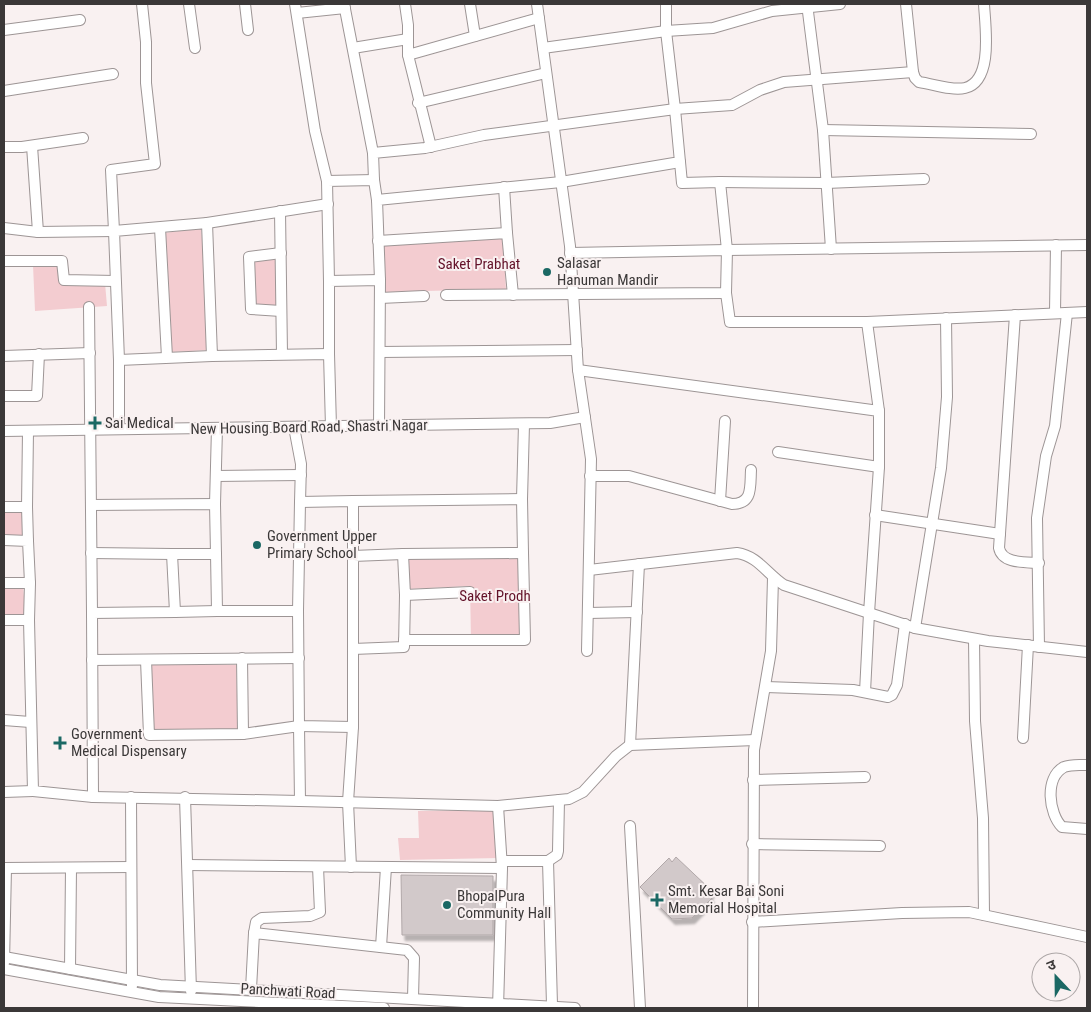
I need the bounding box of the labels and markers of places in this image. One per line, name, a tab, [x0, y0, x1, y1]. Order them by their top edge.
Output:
place label: Salasar Hanuman Mandir	[557, 254, 659, 289]
marker: Salasar Hanuman Mandir	[541, 266, 553, 278]
place label: Sai Medical	[105, 414, 174, 432]
marker: Sai Medical	[89, 417, 101, 429]
place label: Government Upper Primary School	[267, 527, 377, 562]
marker: Government Upper Primary School	[251, 539, 263, 551]
place label: Government Medical Dispensary	[71, 725, 187, 760]
marker: Government Medical Dispensary	[53, 736, 67, 750]
place label: Smt. Kesar Bai Soni Memorial Hospital	[668, 882, 784, 917]
place label: BhopalPura Community Hall	[457, 887, 551, 922]
marker: Smt. Kesar Bai Soni Memorial Hospital	[650, 893, 664, 907]
marker: BhopalPura Community Hall	[441, 899, 453, 911]

